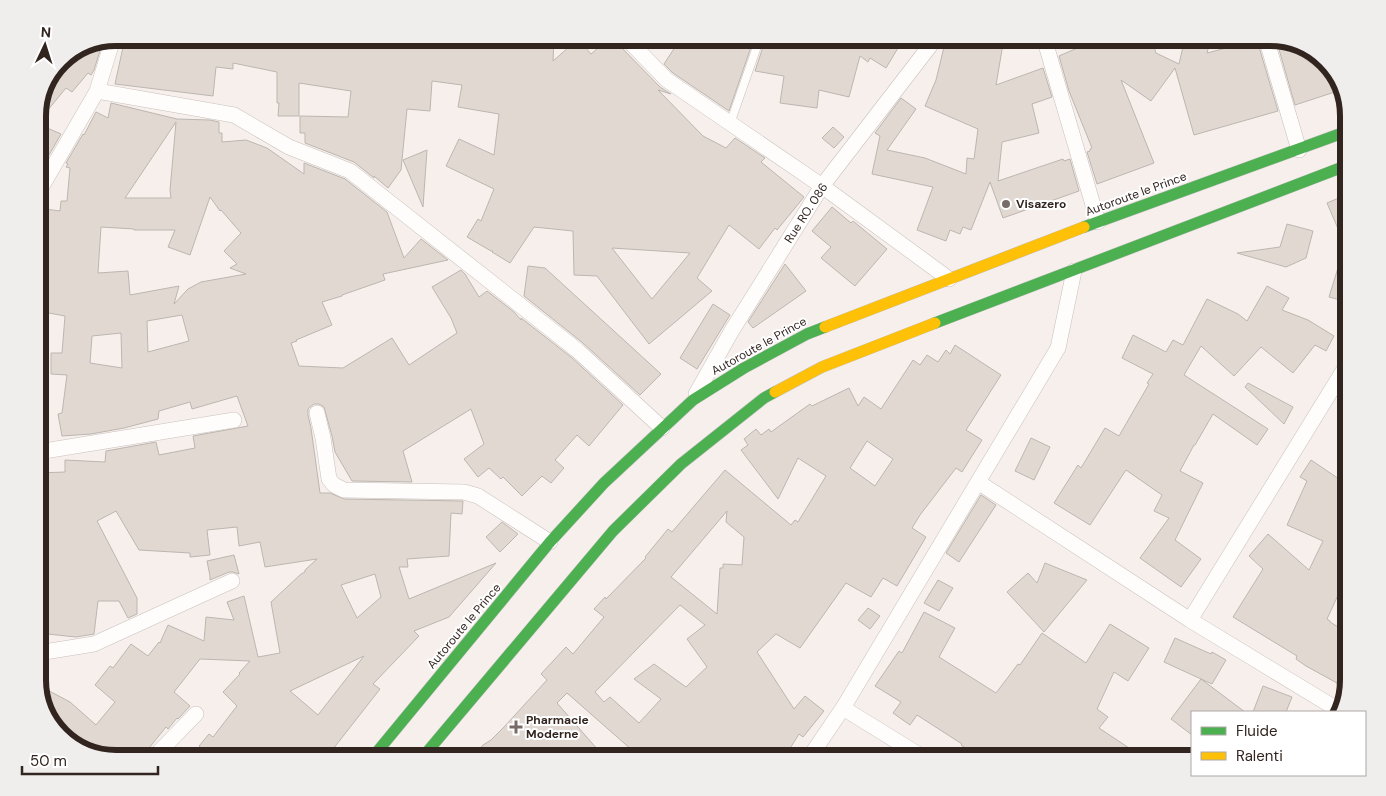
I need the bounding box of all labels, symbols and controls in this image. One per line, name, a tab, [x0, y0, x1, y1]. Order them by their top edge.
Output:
north arrow	[20, 20, 70, 70]
text: N	[40, 23, 52, 41]
street label: Autoroute le Prince	[1083, 168, 1189, 220]
street label: Rue RO. 086	[781, 180, 831, 246]
place label: Visazero	[1016, 196, 1066, 212]
marker: Visazero	[1000, 198, 1012, 210]
street label: Autoroute le Prince	[708, 313, 810, 379]
street label: Autoroute le Prince	[424, 580, 505, 672]
legend	[1191, 711, 1366, 776]
place label: Pharmacie Moderne	[526, 712, 589, 742]
marker: Pharmacie Moderne	[510, 721, 522, 733]
text: Fluide	[1236, 721, 1278, 741]
scale bar	[22, 744, 159, 776]
text: Ralenti	[1236, 746, 1283, 766]
text: 50 m	[30, 751, 67, 771]

